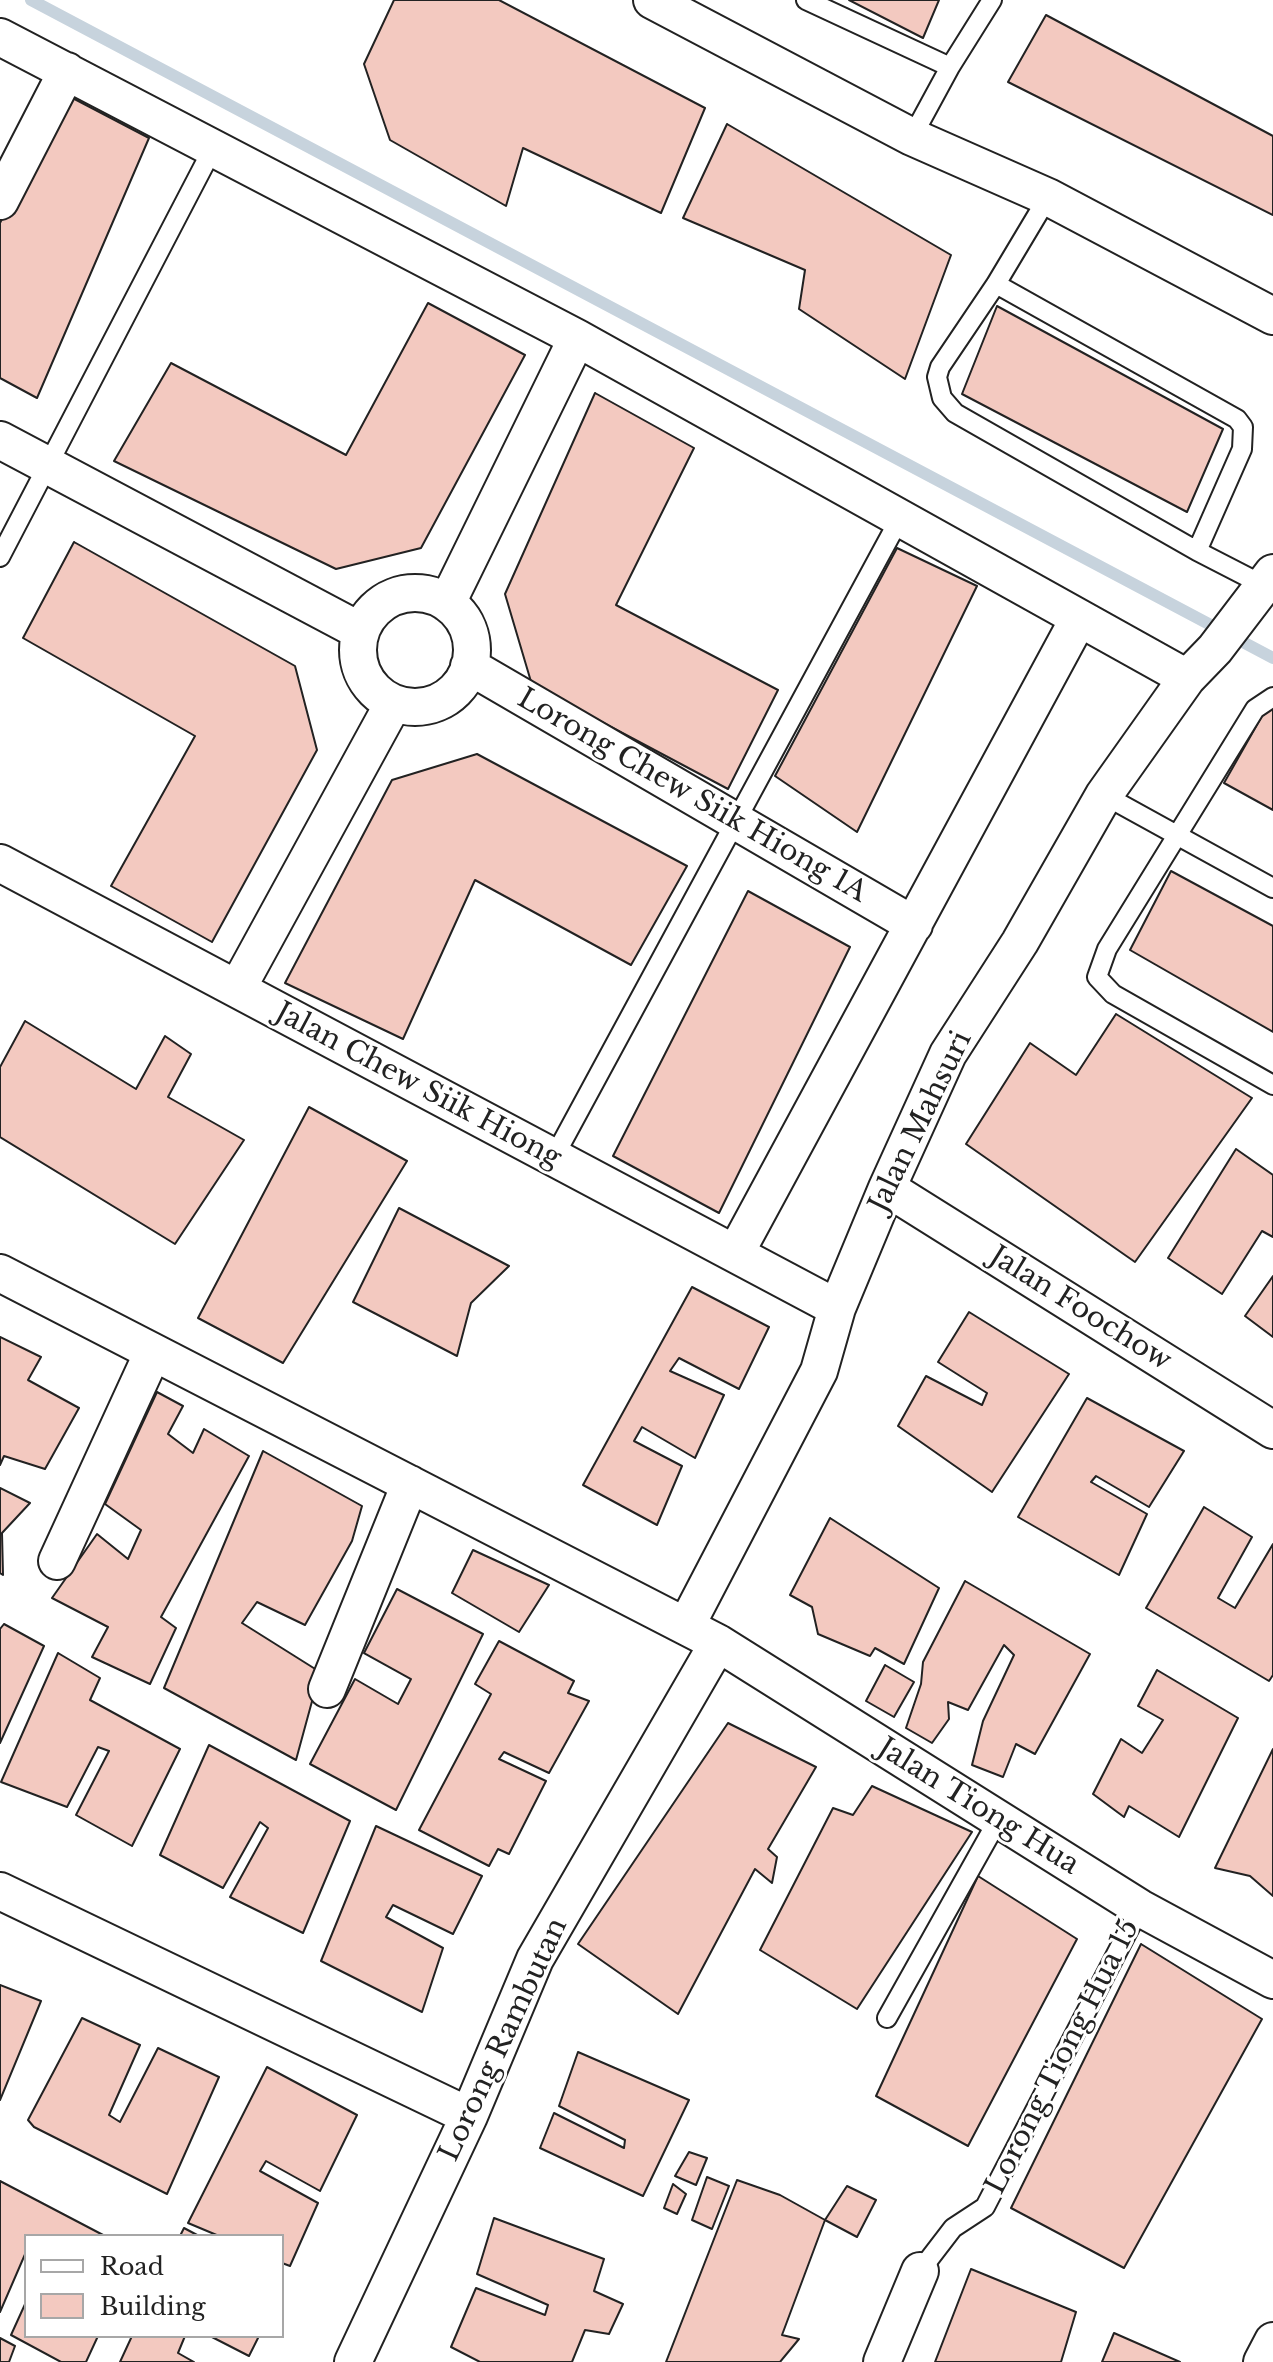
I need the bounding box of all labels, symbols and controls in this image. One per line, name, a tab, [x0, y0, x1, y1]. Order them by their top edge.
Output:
street label: Lorong Chew Siik Hiong 1A	[511, 682, 873, 910]
street label: Jalan Chew Siik Hiong	[269, 996, 567, 1176]
street label: Jalan Mahsuri	[863, 1026, 979, 1218]
street label: Jalan Foochow	[983, 1240, 1177, 1378]
street label: Jalan Tiong Hua	[871, 1732, 1085, 1882]
street label: Lorong Rambutan	[433, 1913, 575, 2167]
street label: Lorong Tiong Hua 15	[979, 1914, 1147, 2200]
legend	[24, 2234, 284, 2338]
text: Road	[100, 2252, 164, 2281]
text: Building	[100, 2292, 206, 2321]

